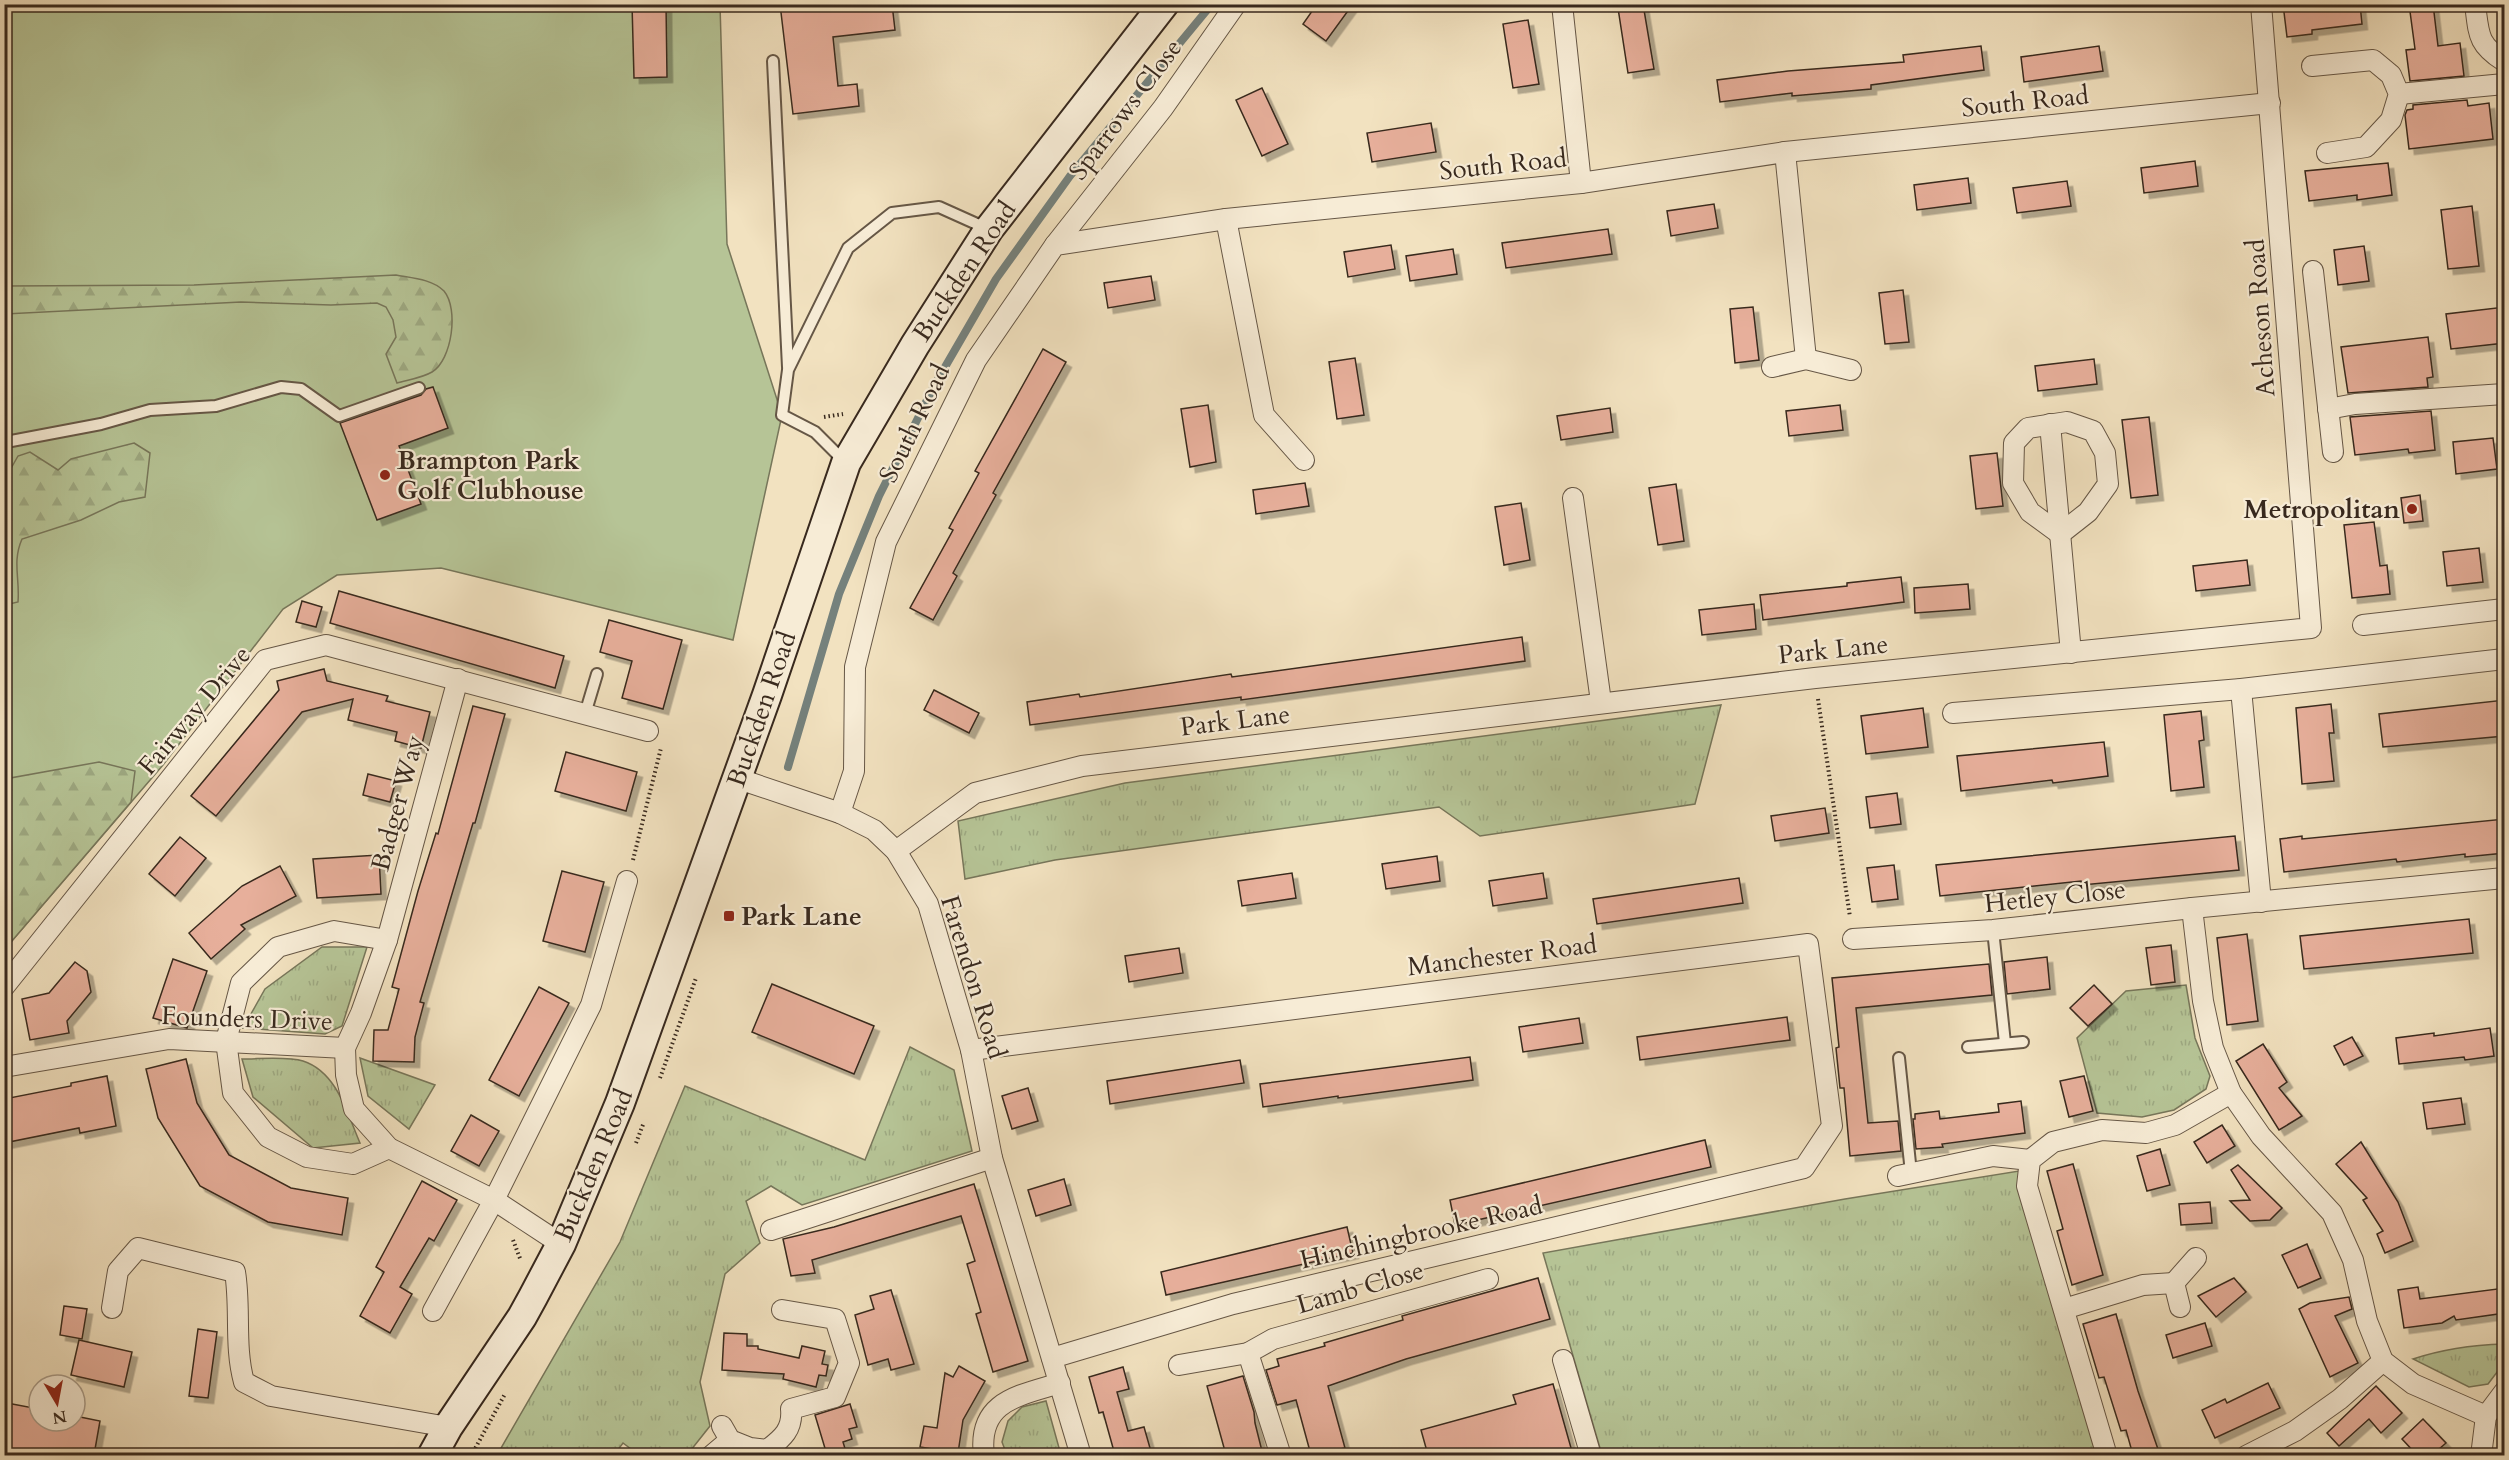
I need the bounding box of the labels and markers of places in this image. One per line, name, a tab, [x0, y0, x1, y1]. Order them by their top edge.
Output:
place label: Brampton Park Golf Clubhouse	[397, 443, 584, 508]
marker: Brampton Park Golf Clubhouse	[378, 468, 392, 482]
place label: Metropolitan	[2243, 492, 2400, 527]
marker: Metropolitan	[2405, 502, 2419, 516]
place label: Park Lane	[741, 899, 862, 934]
marker: Park Lane	[722, 909, 736, 923]

